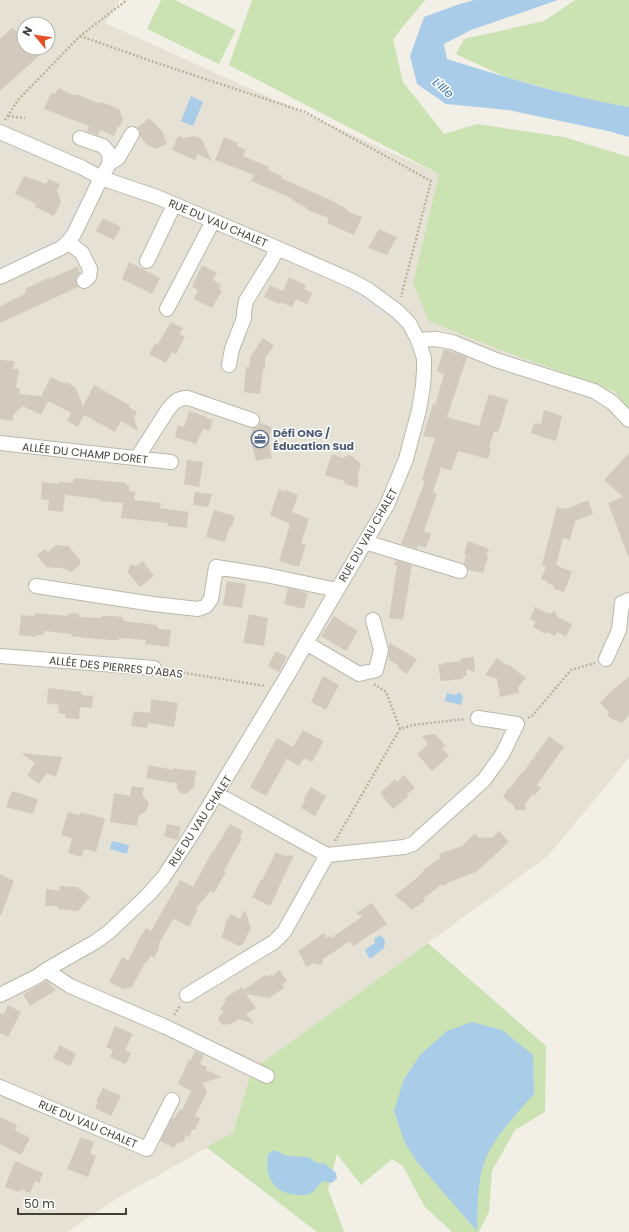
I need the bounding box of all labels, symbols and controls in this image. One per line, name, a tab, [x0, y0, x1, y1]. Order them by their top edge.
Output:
north arrow	[16, 16, 56, 56]
text: N	[18, 24, 36, 39]
water label: L'Ille	[429, 73, 458, 102]
street label: RUE DU VAU CHALET	[166, 195, 270, 251]
place label: Défi ONG / Éducation Sud	[273, 425, 354, 454]
office icon: Défi ONG / Éducation Sud	[250, 429, 270, 449]
street label: ALLÉE DU CHAMP DORET	[21, 438, 149, 468]
street label: RUE DU VAU CHALET	[335, 485, 401, 585]
street label: ALLÉE DES PIERRES D'ABAS	[48, 652, 184, 682]
street label: RUE DU VAU CHALET	[164, 772, 236, 870]
street label: RUE DU VAU CHALET	[36, 1096, 140, 1152]
scale bar	[18, 1190, 126, 1216]
text: 50 m	[24, 1195, 55, 1212]

